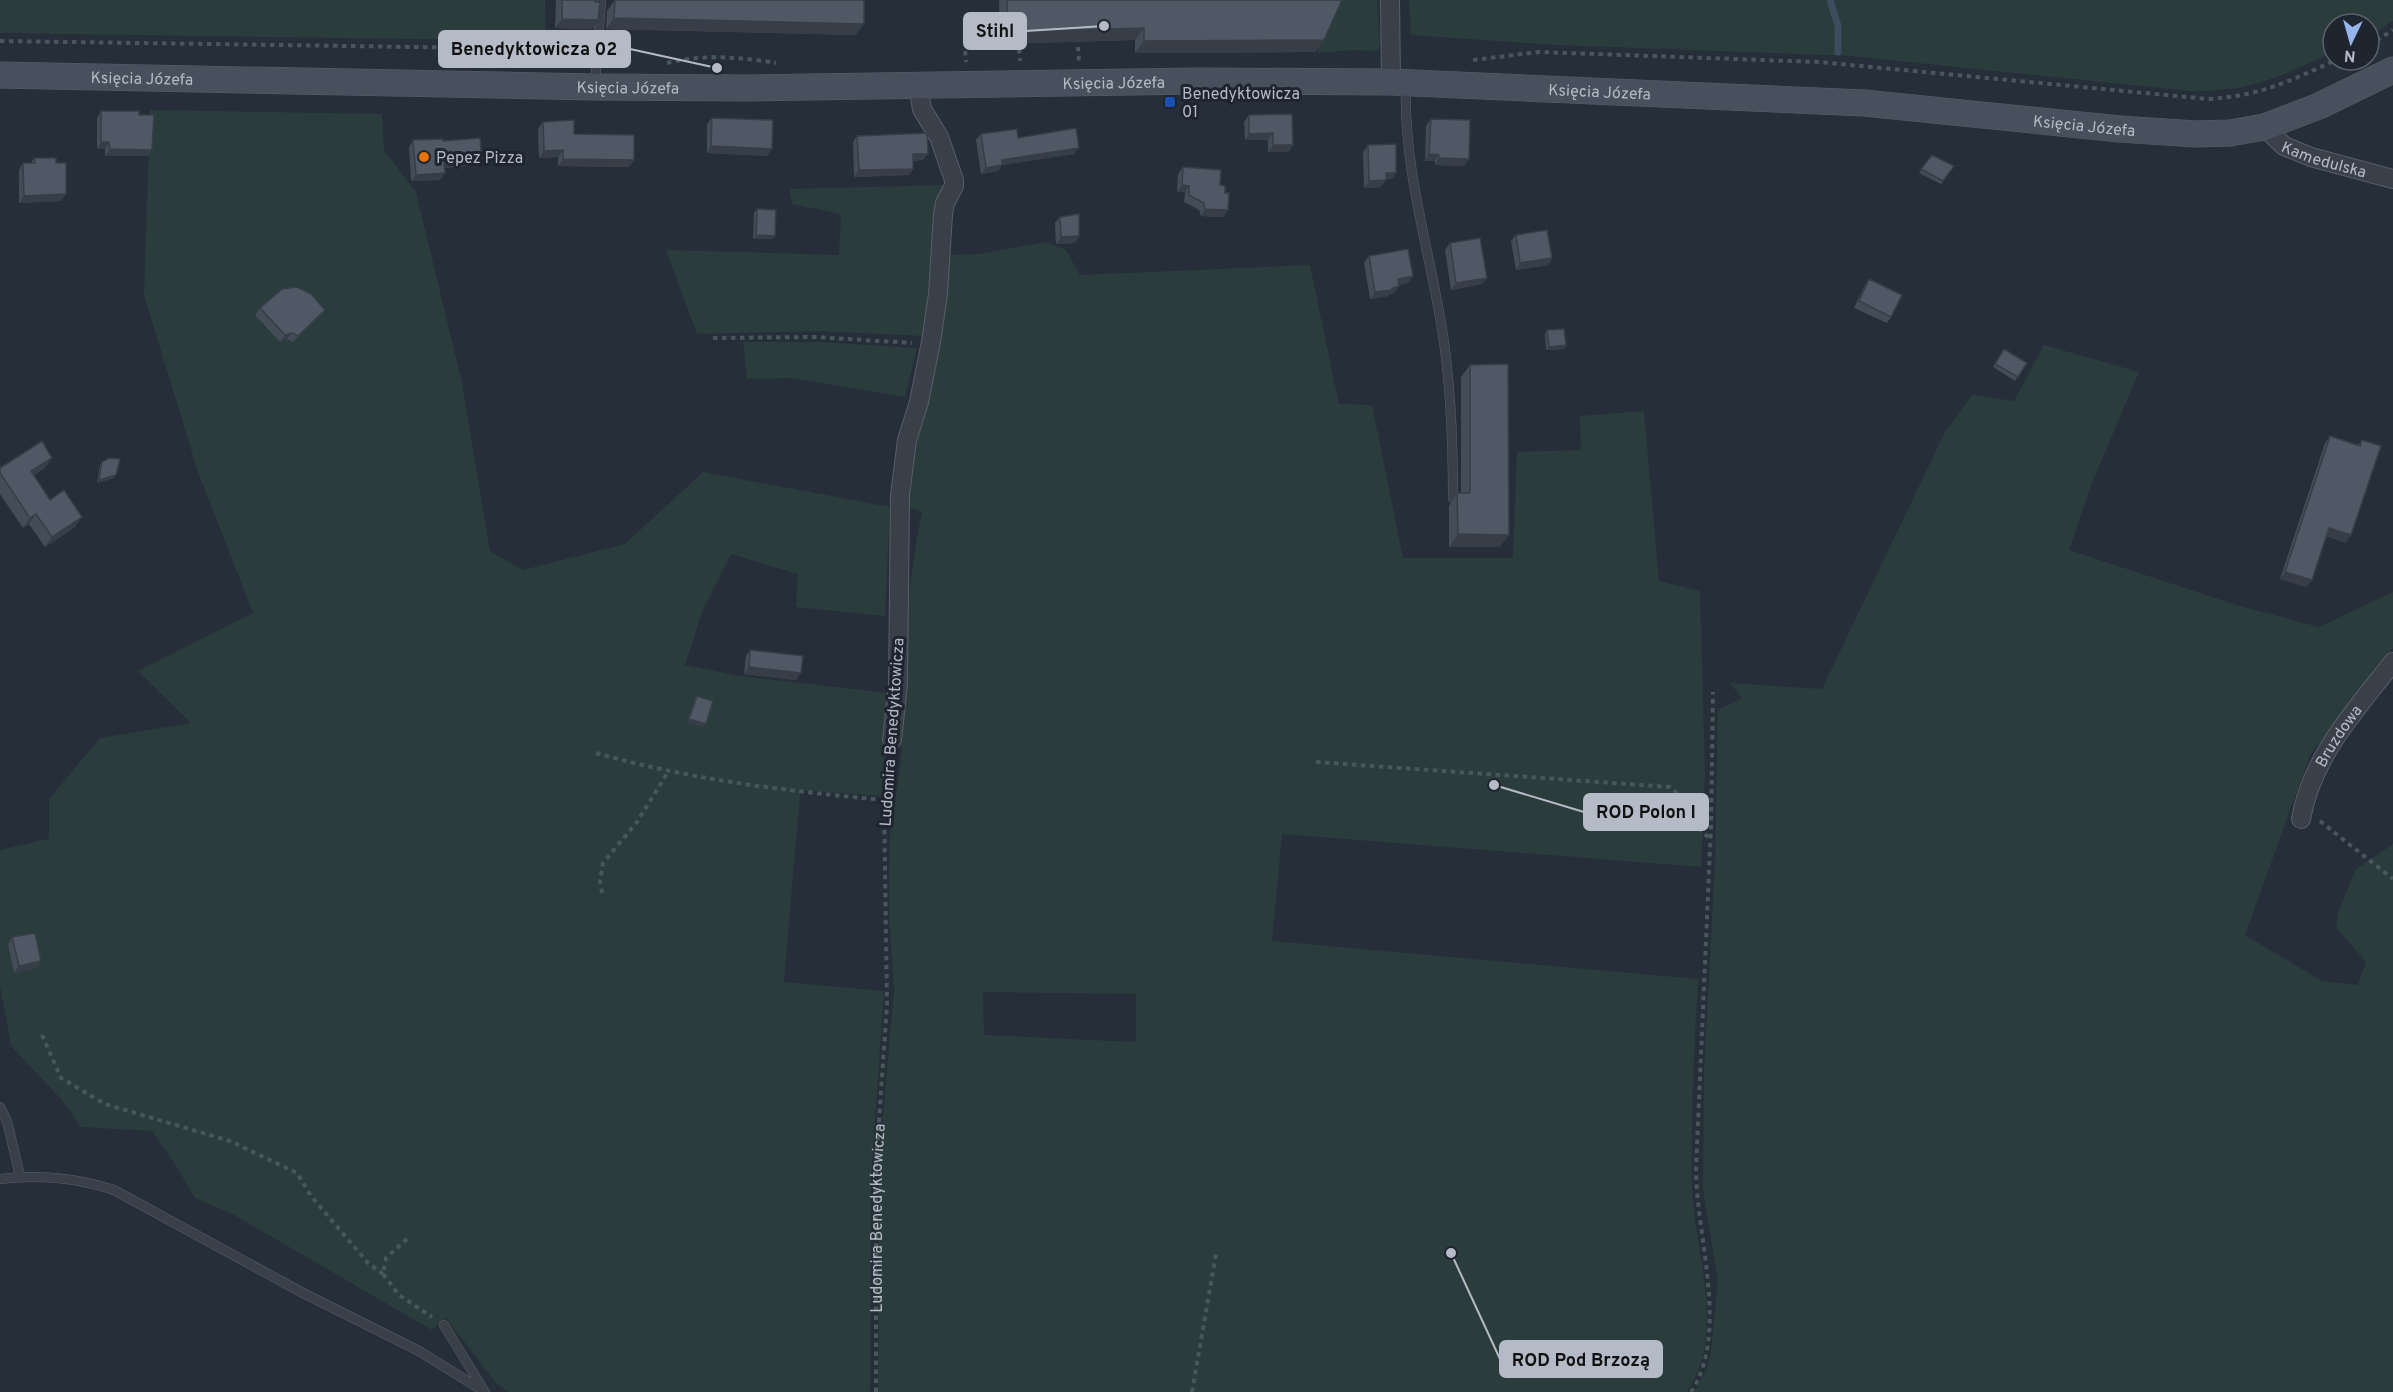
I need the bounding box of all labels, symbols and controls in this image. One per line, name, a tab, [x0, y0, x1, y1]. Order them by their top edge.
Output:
north arrow	[2321, 12, 2381, 72]
callout: Stihl	[964, 13, 1026, 49]
text: Stihl	[976, 21, 1014, 44]
callout: Benedyktowicza 02	[439, 31, 630, 67]
text: Benedyktowicza 02	[451, 39, 617, 62]
text: N	[2343, 44, 2356, 65]
street label: Księcia Józefa	[90, 69, 193, 91]
street label: Księcia Józefa	[1062, 74, 1165, 95]
street label: Księcia Józefa	[576, 79, 679, 100]
street label: Księcia Józefa	[1548, 81, 1651, 106]
place label: Benedyktowicza 01	[1182, 85, 1300, 123]
marker: Benedyktowicza 01	[1163, 95, 1177, 109]
street label: Księcia Józefa	[2032, 112, 2136, 142]
street label: Kamedulska	[2278, 138, 2368, 183]
place label: Pepez Pizza	[436, 149, 523, 169]
marker: Pepez Pizza	[417, 150, 431, 164]
street label: Ludomira Benedyktowicza	[876, 637, 910, 827]
street label: Bruzdowa	[2312, 701, 2367, 771]
callout: ROD Polon I	[1584, 794, 1708, 830]
text: ROD Polon I	[1596, 802, 1696, 825]
street label: Ludomira Benedyktowicza	[868, 1123, 891, 1313]
callout: ROD Pod Brzozą	[1500, 1341, 1662, 1377]
text: ROD Pod Brzozą	[1512, 1350, 1650, 1373]

